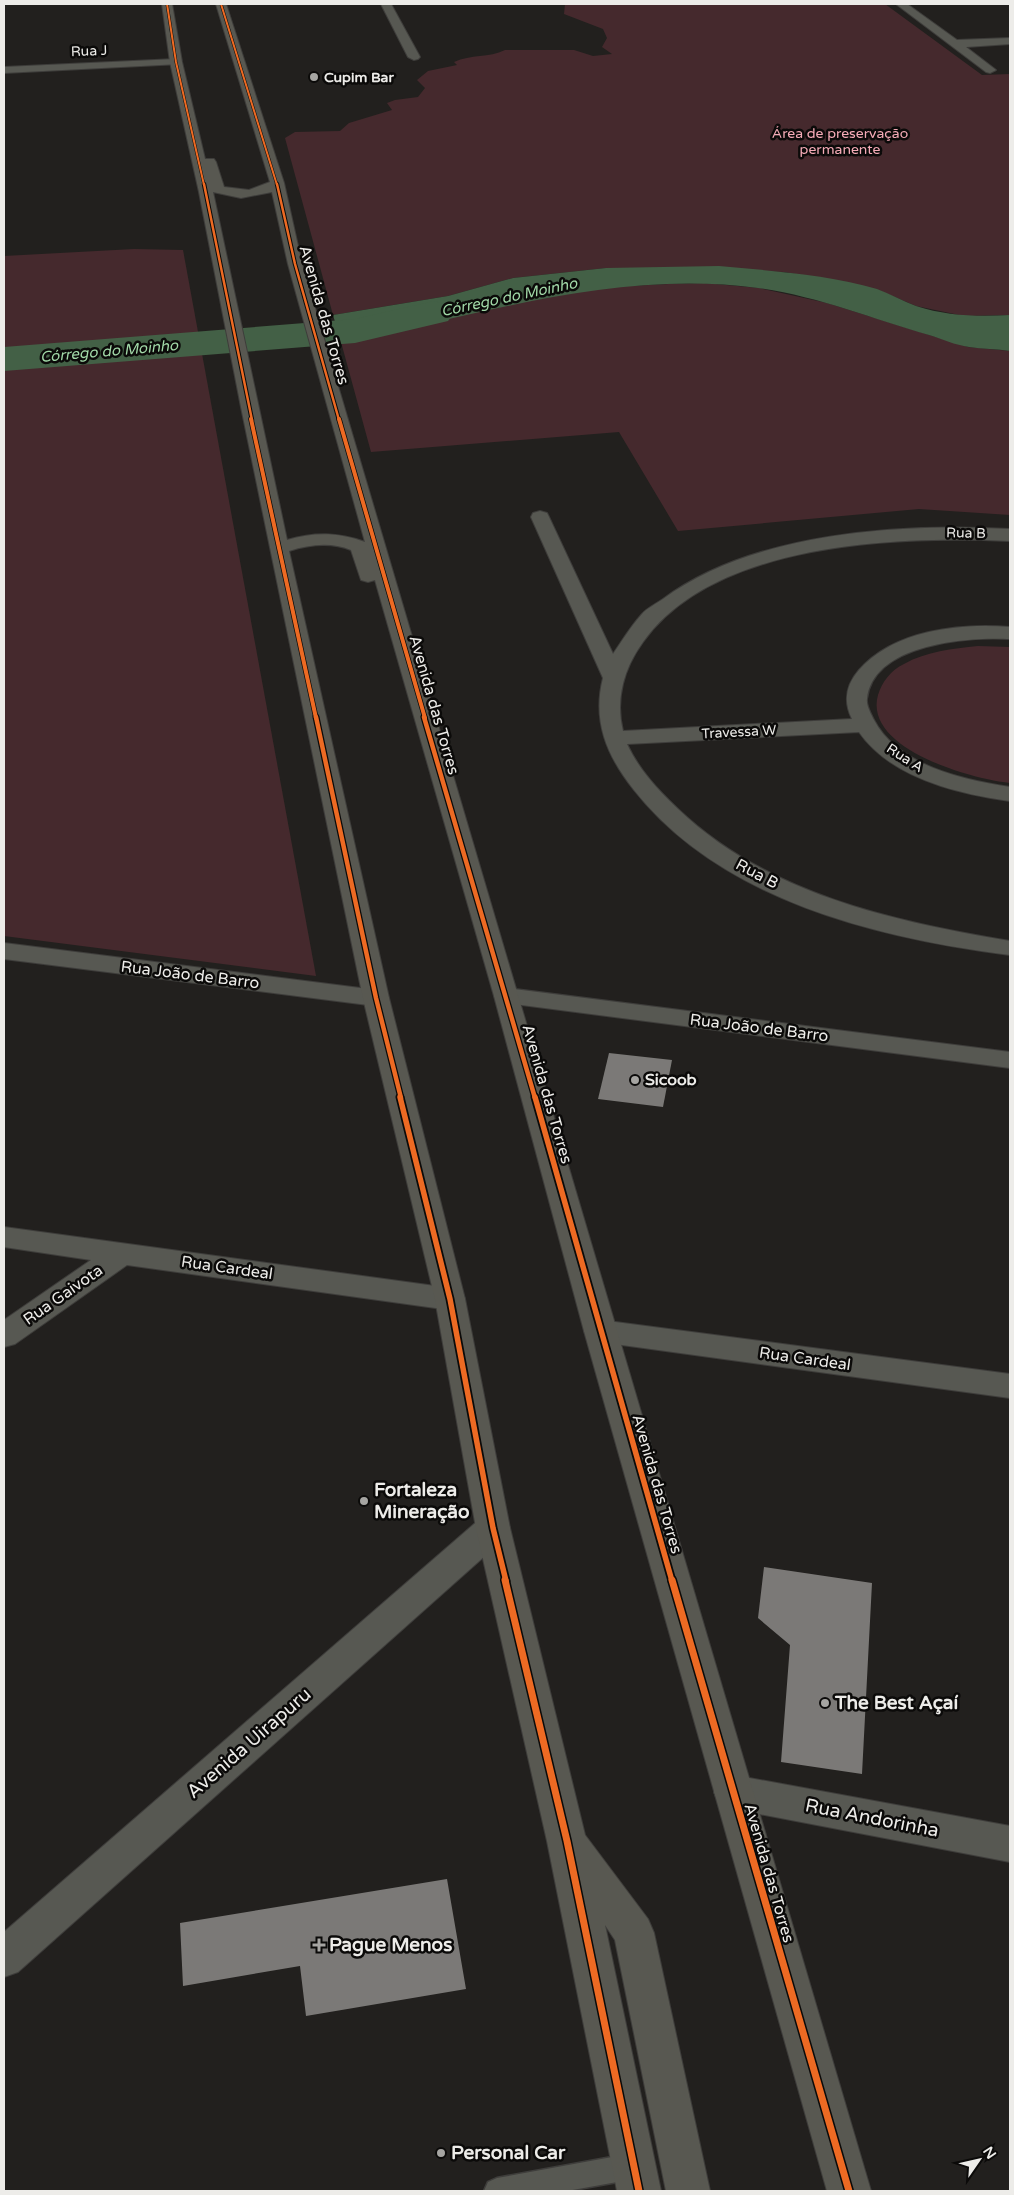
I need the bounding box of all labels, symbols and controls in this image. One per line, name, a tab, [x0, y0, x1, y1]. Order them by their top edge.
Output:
street label: Rua J	[70, 42, 108, 60]
place label: Cupim Bar	[324, 69, 394, 86]
marker: Cupim Bar	[308, 71, 320, 83]
park label: Área de preservação permanente	[772, 125, 908, 158]
street label: Avenida das Torres	[295, 243, 353, 387]
water label: Córrego do Moinho	[439, 274, 579, 320]
water label: Córrego do Moinho	[39, 336, 180, 366]
street label: Rua B	[946, 524, 986, 542]
street label: Avenida das Torres	[405, 633, 463, 777]
street label: Travessa W	[701, 722, 777, 742]
street label: Rua A	[883, 740, 927, 776]
street label: Rua B	[732, 855, 782, 893]
street label: Rua João de Barro	[120, 957, 260, 993]
street label: Rua João de Barro	[689, 1010, 829, 1046]
street label: Avenida das Torres	[518, 1022, 576, 1166]
place label: Sicoob	[645, 1070, 697, 1090]
marker: Sicoob	[629, 1074, 641, 1086]
street label: Rua Cardeal	[180, 1252, 274, 1284]
street label: Rua Gaivota	[19, 1260, 107, 1330]
street label: Rua Cardeal	[758, 1343, 852, 1375]
street label: Avenida das Torres	[628, 1412, 686, 1556]
place label: Fortaleza Mineração	[374, 1479, 470, 1524]
marker: Fortaleza Mineração	[358, 1495, 370, 1507]
street label: Avenida Uirapuru	[182, 1683, 316, 1803]
place label: The Best Açaí	[834, 1692, 959, 1715]
marker: The Best Açaí	[819, 1697, 831, 1709]
street label: Rua Andorinha	[803, 1794, 941, 1842]
street label: Avenida das Torres	[740, 1801, 798, 1945]
place label: Pague Menos	[329, 1934, 452, 1957]
marker: Pague Menos	[313, 1939, 325, 1951]
north arrow	[954, 2135, 1004, 2185]
place label: Personal Car	[451, 2142, 566, 2164]
text: N	[979, 2144, 1000, 2162]
marker: Personal Car	[435, 2147, 447, 2159]

